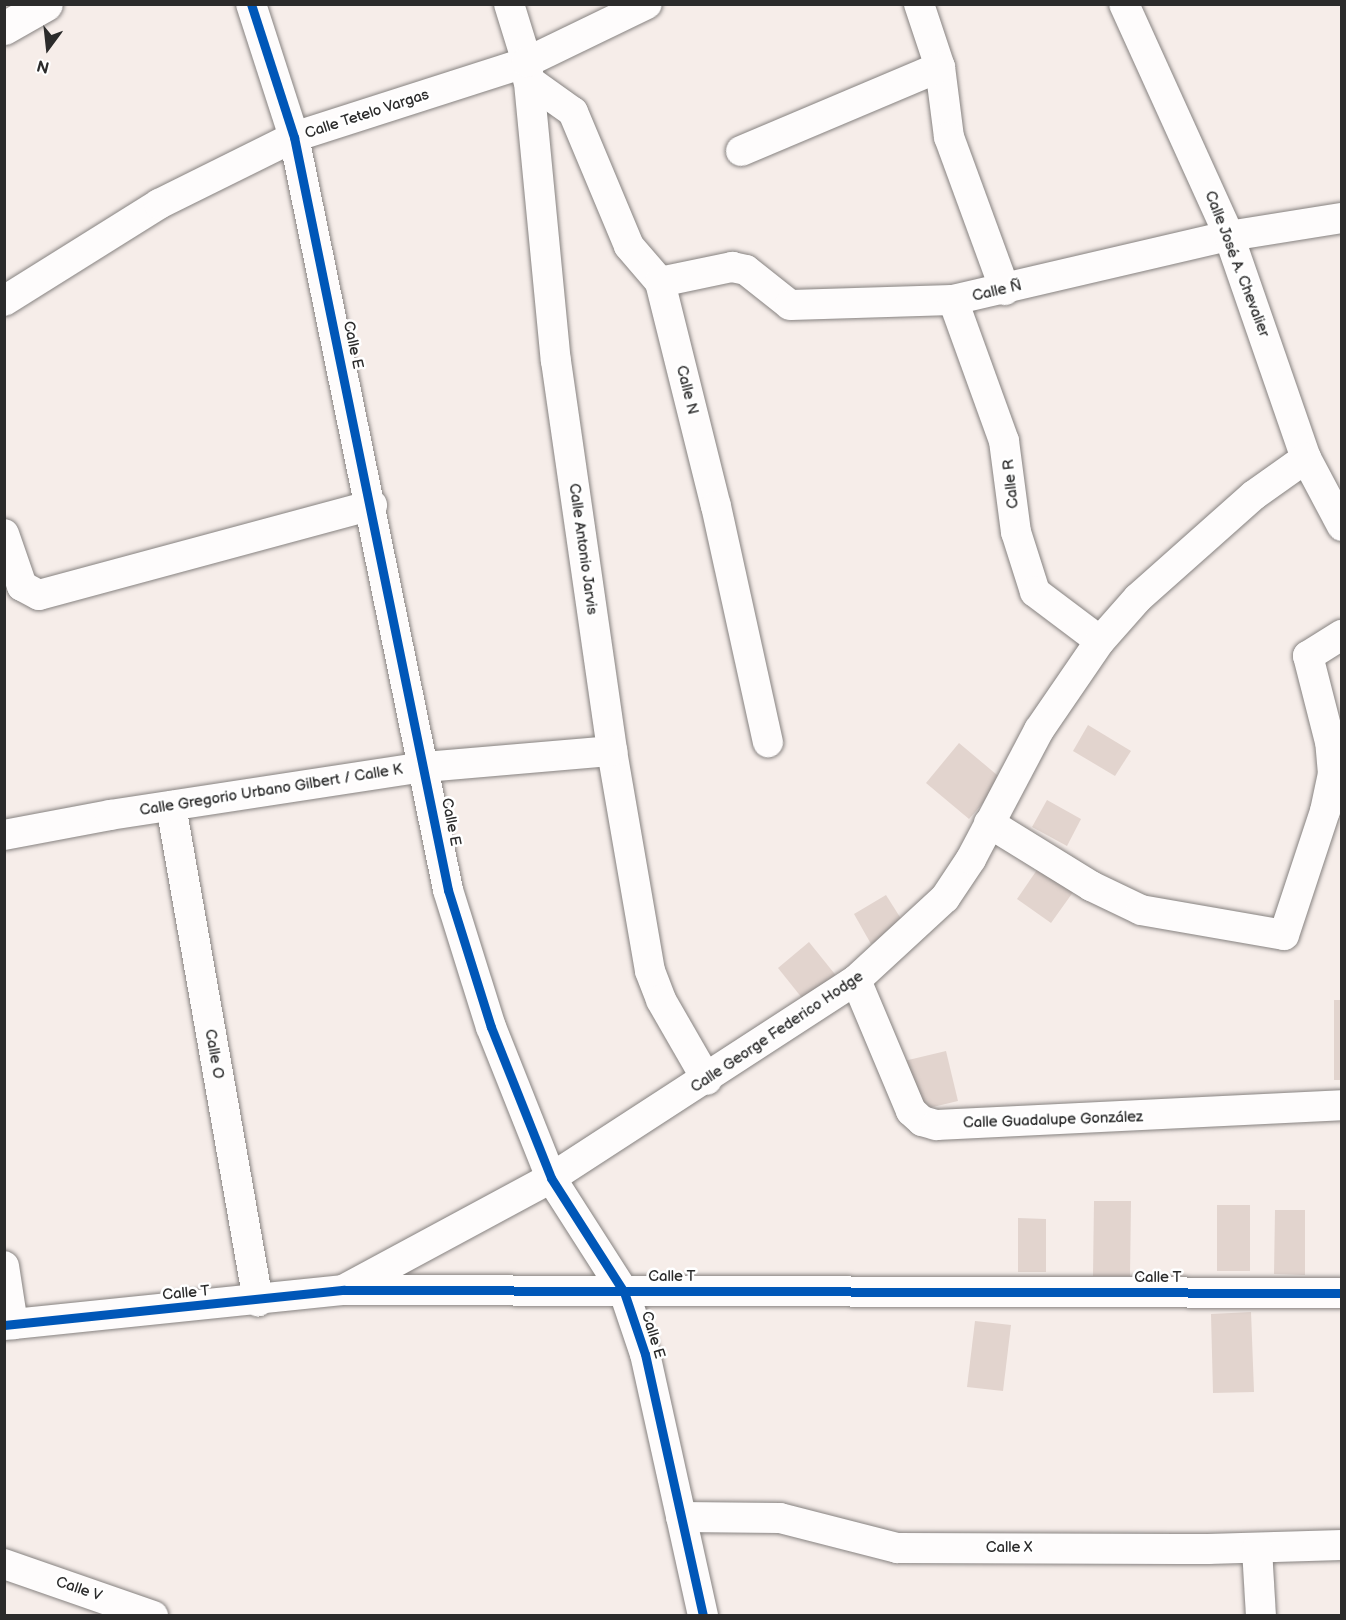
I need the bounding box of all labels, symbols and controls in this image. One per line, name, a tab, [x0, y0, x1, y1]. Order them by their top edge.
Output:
north arrow	[18, 18, 78, 78]
text: N	[35, 55, 51, 77]
street label: Calle Tetelo Vargas	[302, 85, 432, 143]
street label: Calle José A. Chevalier	[1201, 188, 1273, 340]
street label: Calle Ñ	[971, 277, 1023, 305]
street label: Calle E	[339, 319, 367, 371]
street label: Calle N	[672, 364, 702, 416]
street label: Calle R	[999, 459, 1023, 509]
street label: Calle Antonio Jarvis	[565, 482, 601, 616]
street label: Calle Gregorio Urbano Gilbert / Calle K	[138, 760, 404, 820]
street label: Calle E	[438, 796, 464, 848]
street label: Calle George Federico Hodge	[687, 967, 867, 1097]
street label: Calle O	[201, 1028, 227, 1080]
street label: Calle Guadalupe González	[963, 1108, 1143, 1132]
street label: Calle T	[648, 1268, 696, 1286]
street label: Calle T	[1134, 1269, 1182, 1287]
street label: Calle T	[161, 1282, 211, 1304]
street label: Calle E	[637, 1309, 669, 1361]
street label: Calle X	[985, 1539, 1033, 1557]
street label: Calle V	[53, 1573, 105, 1605]

